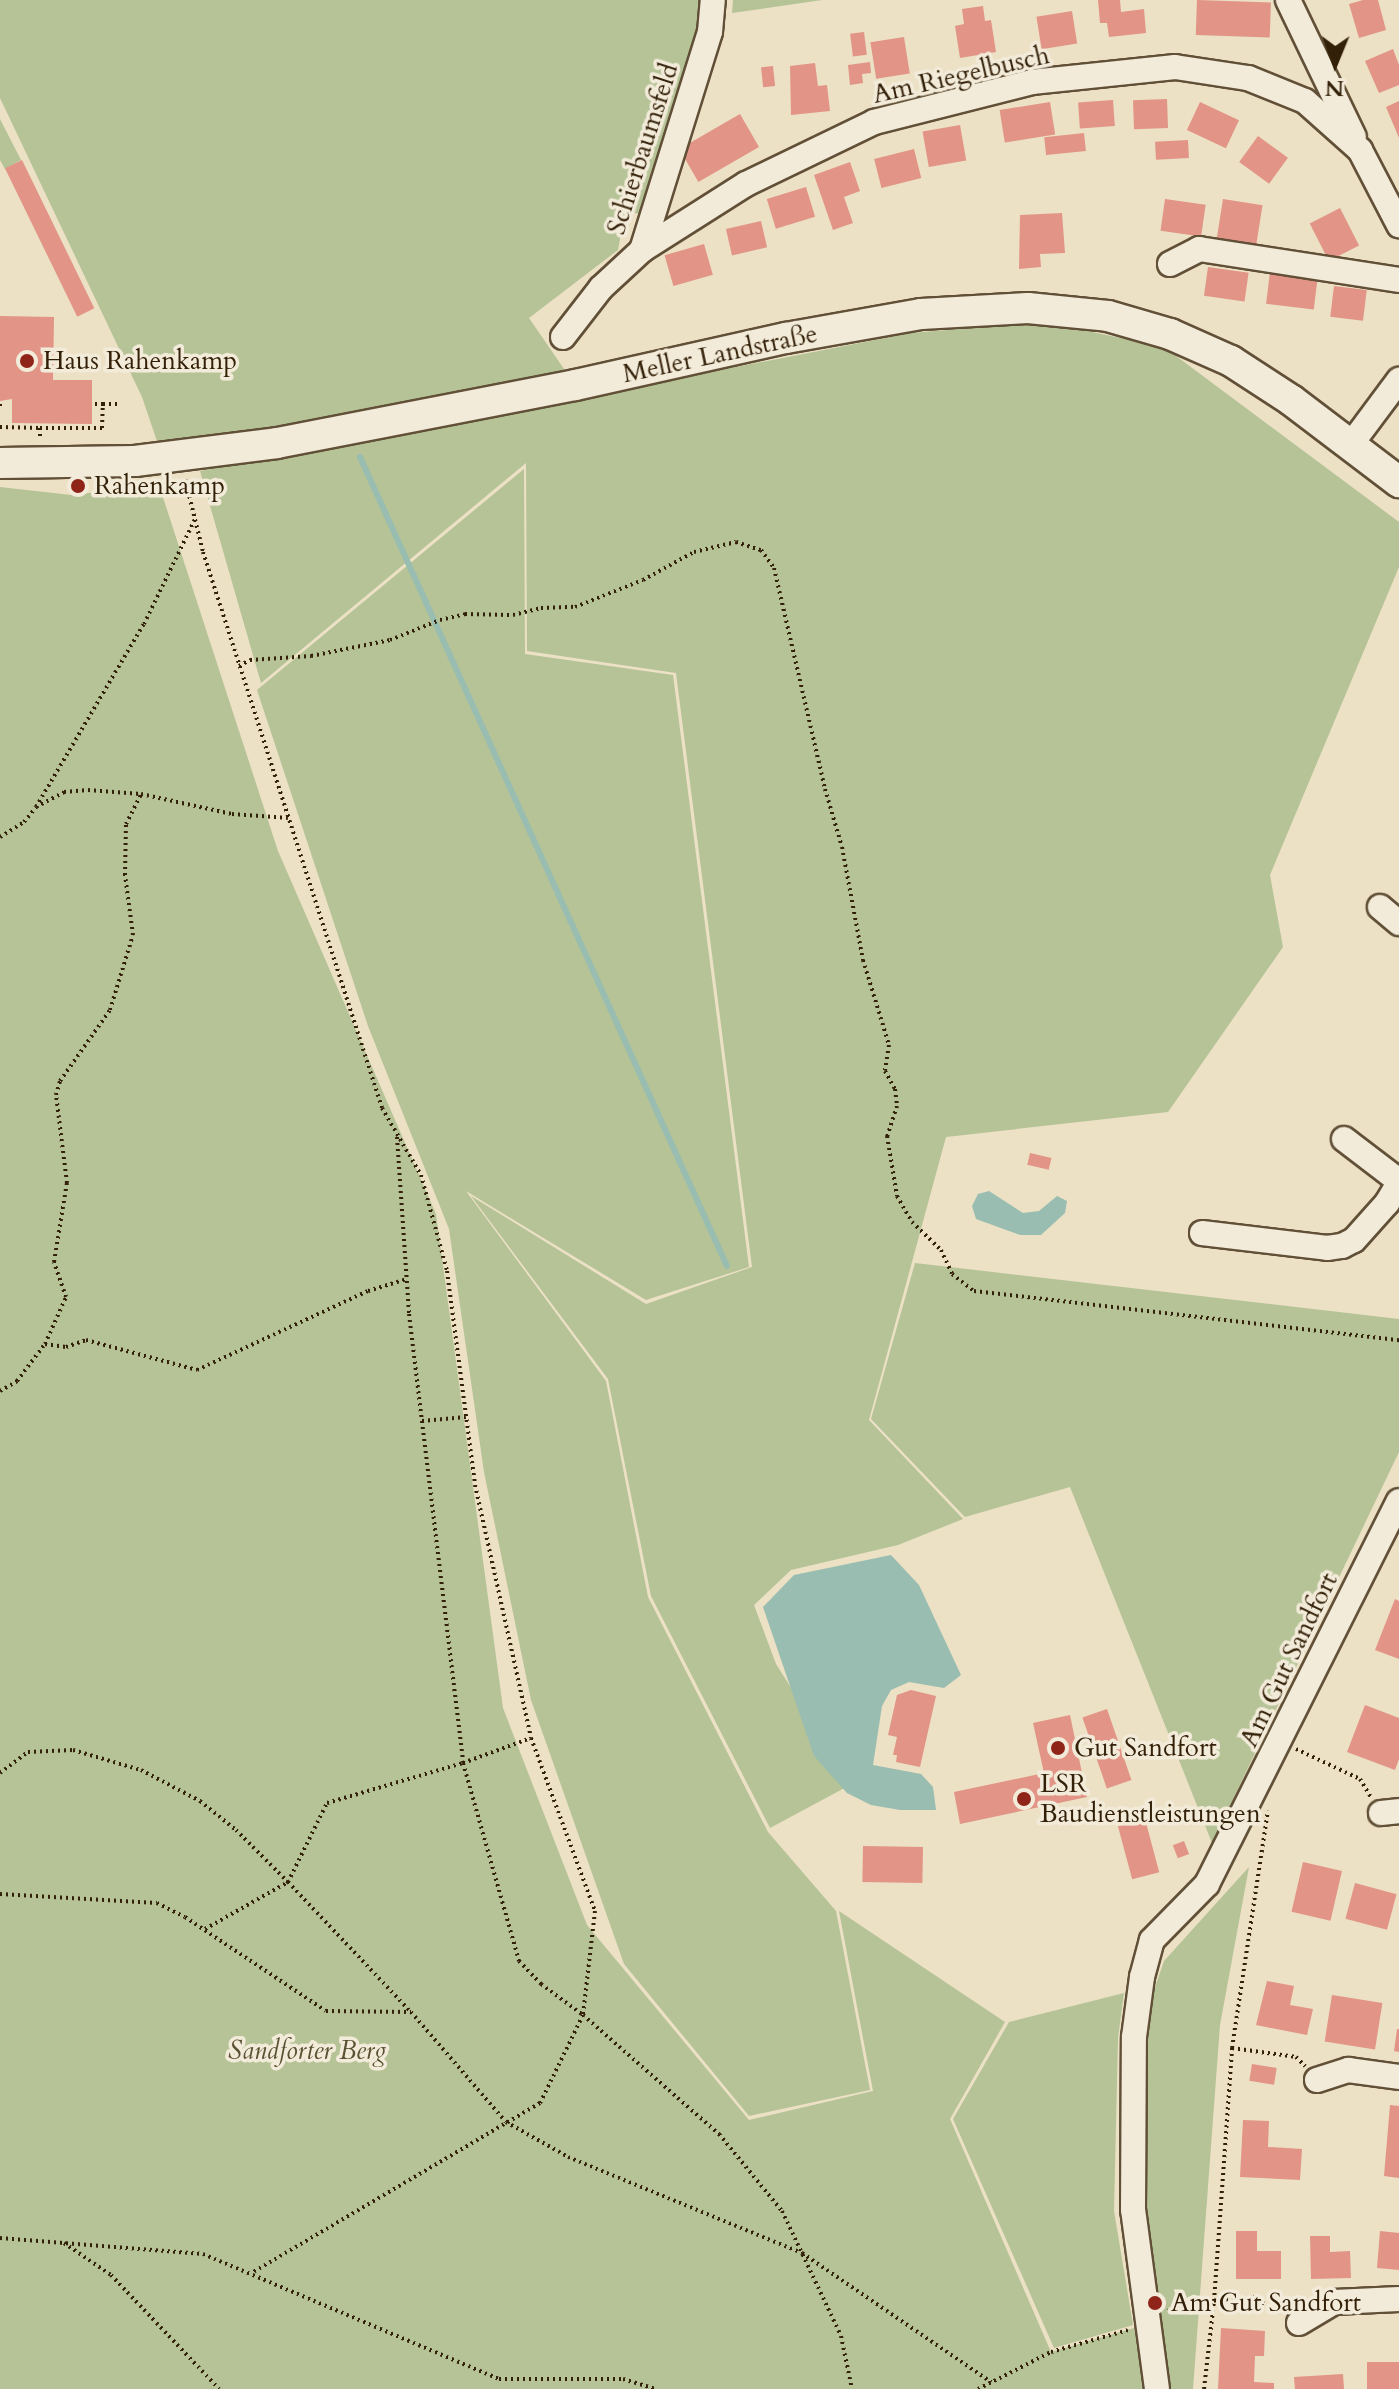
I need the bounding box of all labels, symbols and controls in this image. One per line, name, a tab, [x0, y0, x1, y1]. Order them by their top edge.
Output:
north arrow	[1295, 24, 1375, 104]
street label: Am Riegelbusch	[869, 39, 1053, 111]
street label: Schierbaumsfeld	[601, 59, 685, 239]
text: N	[1325, 73, 1344, 103]
street label: Meller Landstraße	[620, 318, 820, 390]
place label: Haus Rahenkamp	[43, 345, 237, 377]
marker: Haus Rahenkamp	[18, 352, 36, 370]
place label: Rahenkamp	[94, 470, 225, 502]
marker: Rahenkamp	[69, 477, 87, 495]
street label: Am Gut Sandfort	[1233, 1568, 1345, 1752]
place label: Gut Sandfort	[1074, 1732, 1217, 1764]
marker: Gut Sandfort	[1049, 1739, 1067, 1757]
place label: LSR Baudienstleistungen	[1040, 1768, 1261, 1830]
marker: LSR Baudienstleistungen	[1015, 1790, 1033, 1808]
park label: Sandforter Berg	[228, 2035, 386, 2067]
place label: Am Gut Sandfort	[1171, 2287, 1361, 2319]
marker: Am Gut Sandfort	[1146, 2294, 1164, 2312]

